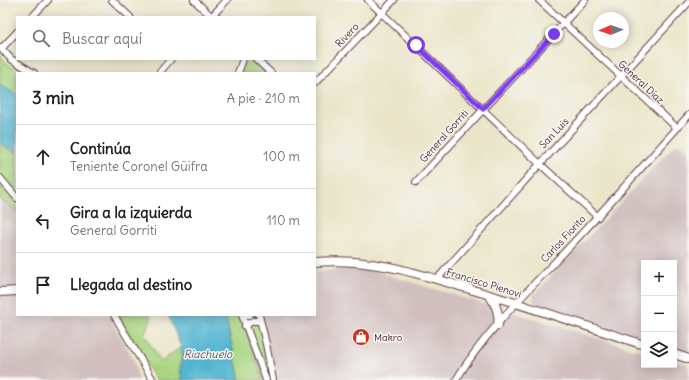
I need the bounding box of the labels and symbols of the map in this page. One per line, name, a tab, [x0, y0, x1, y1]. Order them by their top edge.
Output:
north arrow	[593, 12, 629, 48]
street label: Rivero	[333, 20, 362, 50]
route end	[545, 25, 563, 43]
route start	[407, 36, 425, 54]
street label: General Díaz	[615, 57, 667, 107]
street label: General Gorriti	[417, 107, 471, 165]
street label: San Luis	[536, 115, 572, 151]
street label: Carlos Fiorito	[538, 212, 588, 265]
street label: Francisco Pienovi	[445, 265, 523, 301]
shop icon: Makro	[351, 327, 371, 347]
place label: Makro	[374, 331, 403, 344]
water label: Riachuelo	[184, 347, 233, 361]

